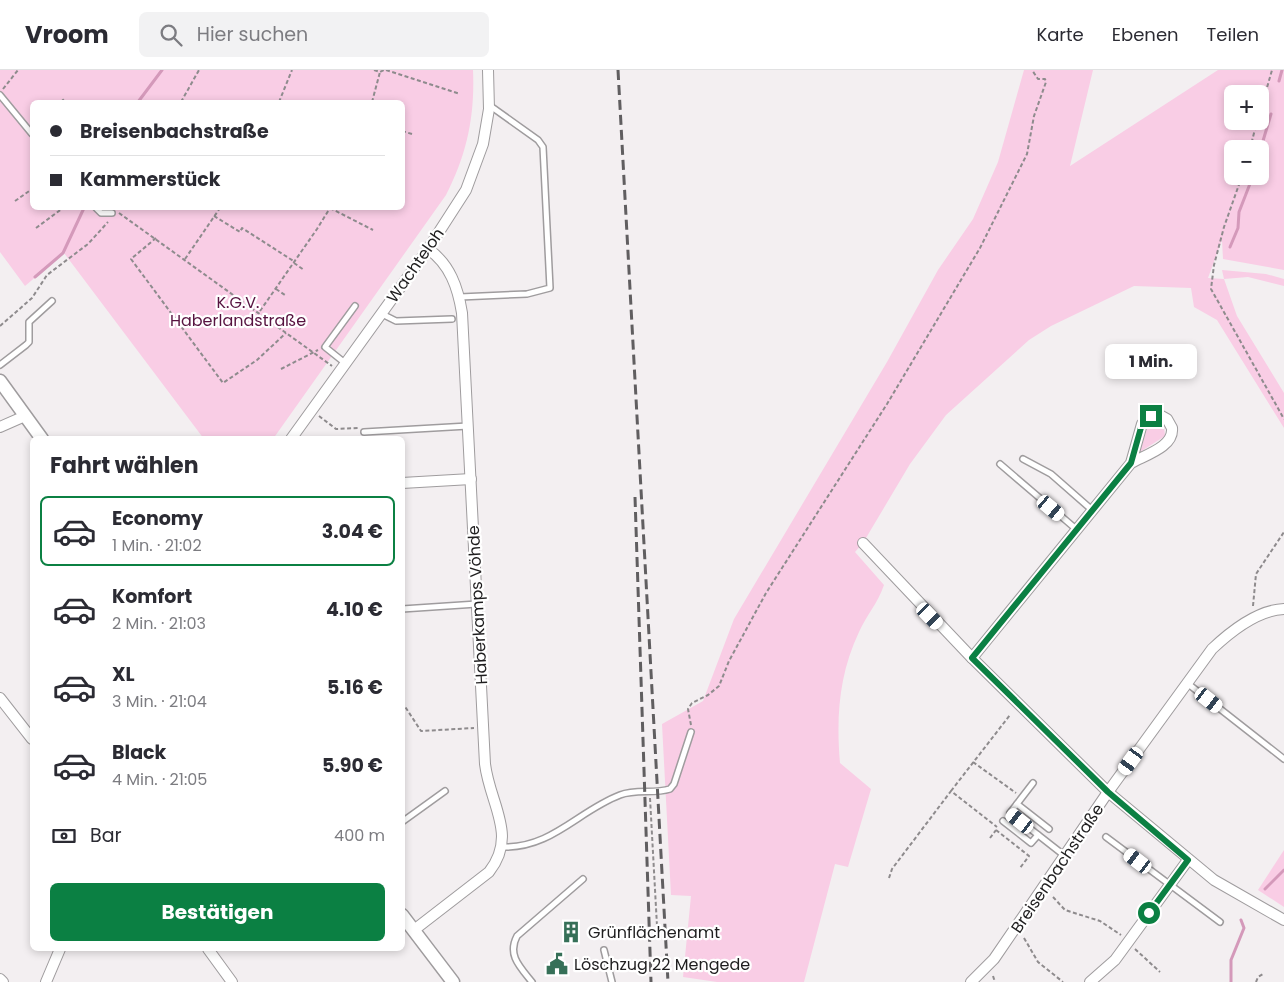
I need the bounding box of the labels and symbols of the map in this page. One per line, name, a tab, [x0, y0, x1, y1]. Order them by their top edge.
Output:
street label: Wachteloh	[381, 223, 450, 307]
park label: K.G.V. Haberlandstraße	[170, 291, 306, 332]
callout: 1 Min.	[1105, 344, 1197, 378]
route end	[1140, 405, 1162, 427]
car	[1034, 493, 1067, 523]
street label: Haberkamps Vöhde	[462, 525, 493, 685]
car	[914, 600, 945, 632]
car	[1192, 685, 1225, 715]
car	[1116, 744, 1145, 778]
street label: Breisenbachstraße	[1006, 799, 1109, 938]
car	[1003, 806, 1036, 836]
car	[1121, 846, 1154, 876]
route start	[1138, 902, 1160, 924]
building icon: Grünflächenamt	[558, 919, 584, 945]
place label: Grünflächenamt	[588, 921, 720, 944]
public building icon: Löschzug 22 Mengede	[544, 951, 570, 977]
place label: Löschzug 22 Mengede	[574, 953, 750, 976]

